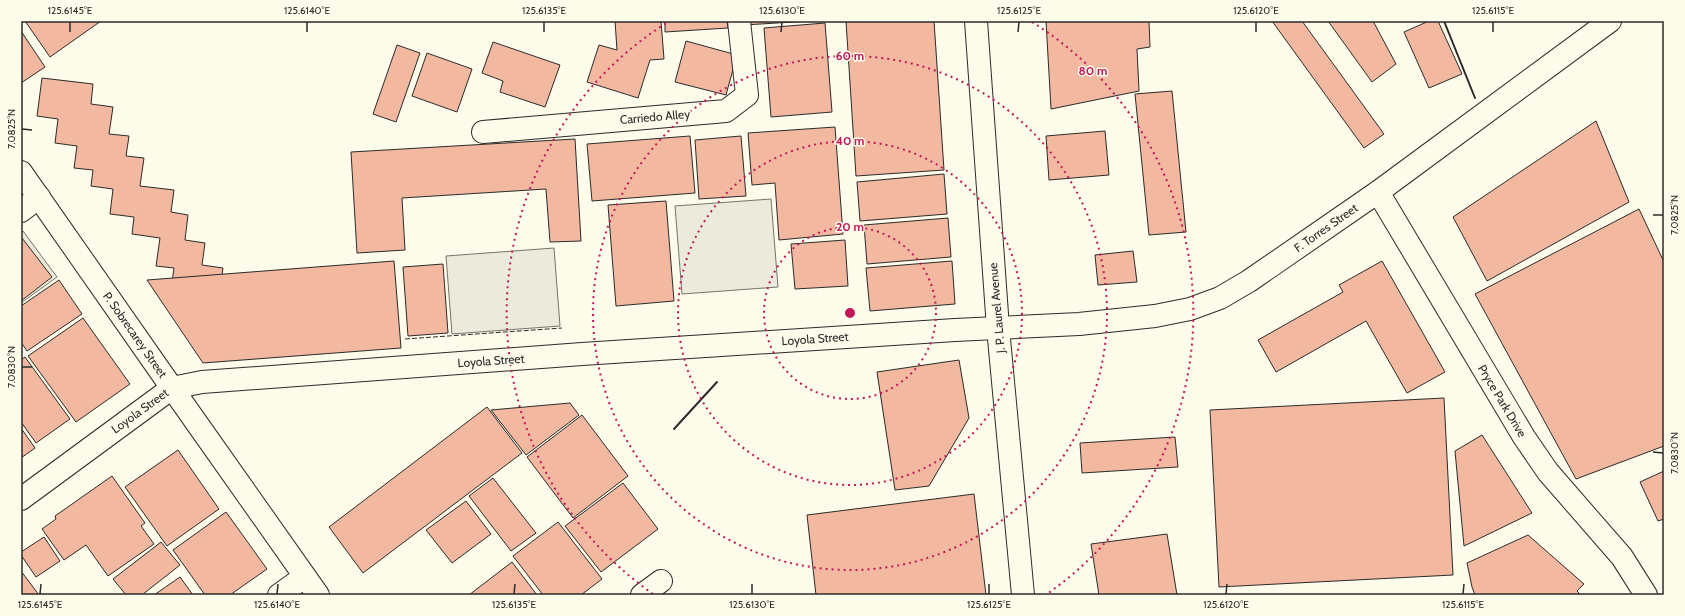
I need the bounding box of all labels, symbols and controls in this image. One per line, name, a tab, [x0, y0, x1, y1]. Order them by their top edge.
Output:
text: 125.6145°E	[48, 4, 93, 17]
text: 125.6140°E	[284, 4, 330, 17]
text: 125.6135°E	[522, 4, 567, 17]
text: 125.6130°E	[759, 4, 805, 17]
text: 125.6125°E	[997, 4, 1041, 17]
text: 125.6120°E	[1233, 4, 1279, 17]
text: 125.6115°E	[1472, 4, 1514, 17]
text: 60 m	[836, 48, 864, 63]
text: 80 m	[1079, 63, 1107, 78]
street label: Carriedo Alley	[619, 106, 691, 127]
text: 7.0825°N	[5, 109, 18, 149]
text: 40 m	[835, 133, 865, 148]
text: 7.0825°N	[1668, 195, 1681, 235]
street label: F. Torres Street	[1291, 200, 1361, 255]
text: 20 m	[836, 219, 864, 234]
street label: J. P. Laurel Avenue	[985, 262, 1008, 355]
street label: P. Sobrecarey Street	[100, 289, 171, 381]
centre of rings	[843, 306, 857, 320]
street label: Loyola Street	[781, 329, 849, 348]
text: 7.0830°N	[5, 346, 18, 388]
street label: Loyola Street	[457, 351, 525, 370]
street label: Pryce Park Drive	[1475, 362, 1530, 440]
street label: Loyola Street	[108, 385, 171, 436]
text: 7.0830°N	[1668, 432, 1681, 474]
text: 125.6145°E	[18, 598, 63, 611]
text: 125.6140°E	[254, 598, 300, 611]
text: 125.6135°E	[492, 598, 537, 611]
text: 125.6130°E	[729, 598, 775, 611]
text: 125.6125°E	[967, 598, 1011, 611]
text: 125.6120°E	[1203, 598, 1249, 611]
text: 125.6115°E	[1442, 598, 1484, 611]

